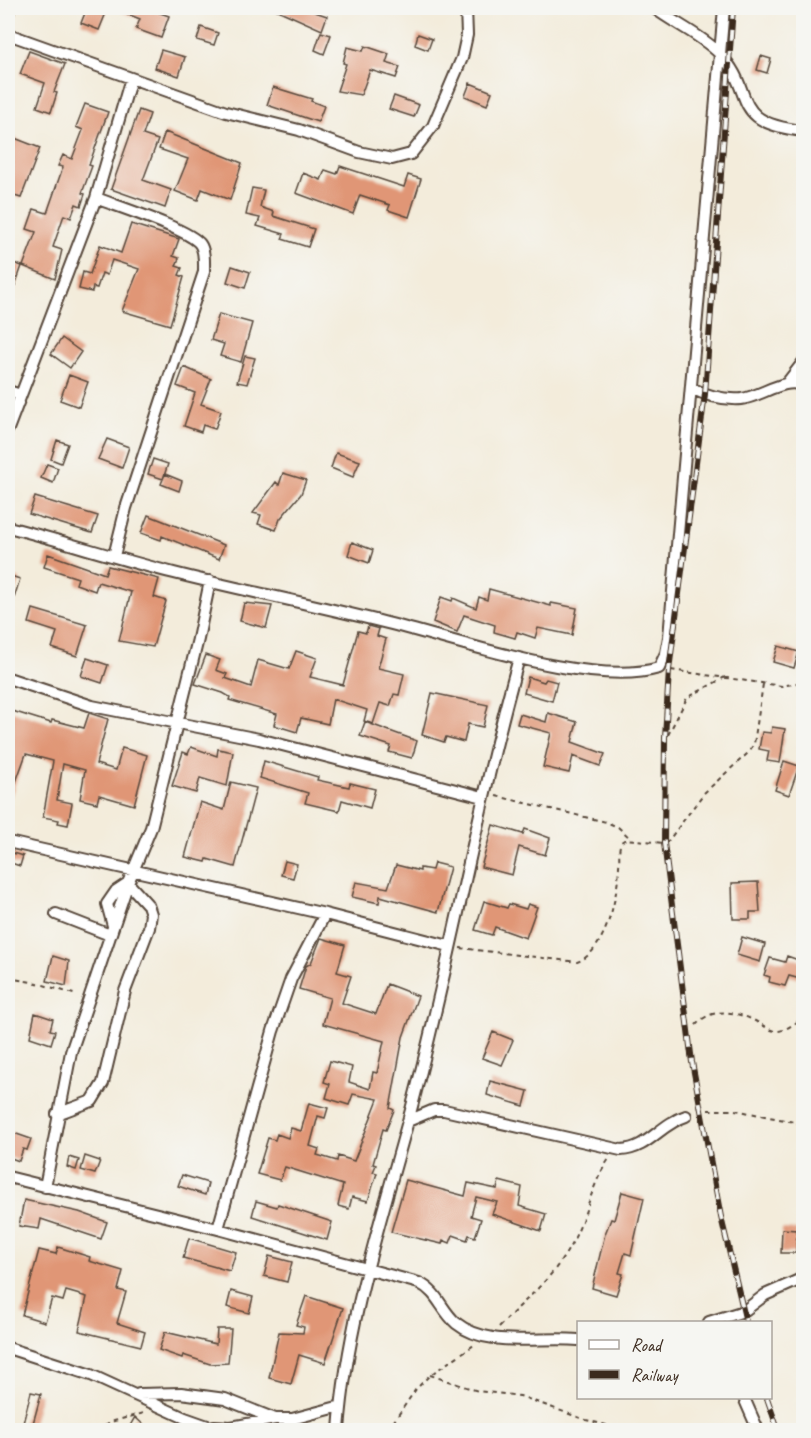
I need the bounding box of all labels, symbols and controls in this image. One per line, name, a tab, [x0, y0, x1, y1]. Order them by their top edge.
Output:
legend	[577, 1321, 772, 1399]
text: Road	[631, 1334, 664, 1356]
text: Railway	[631, 1364, 679, 1386]

